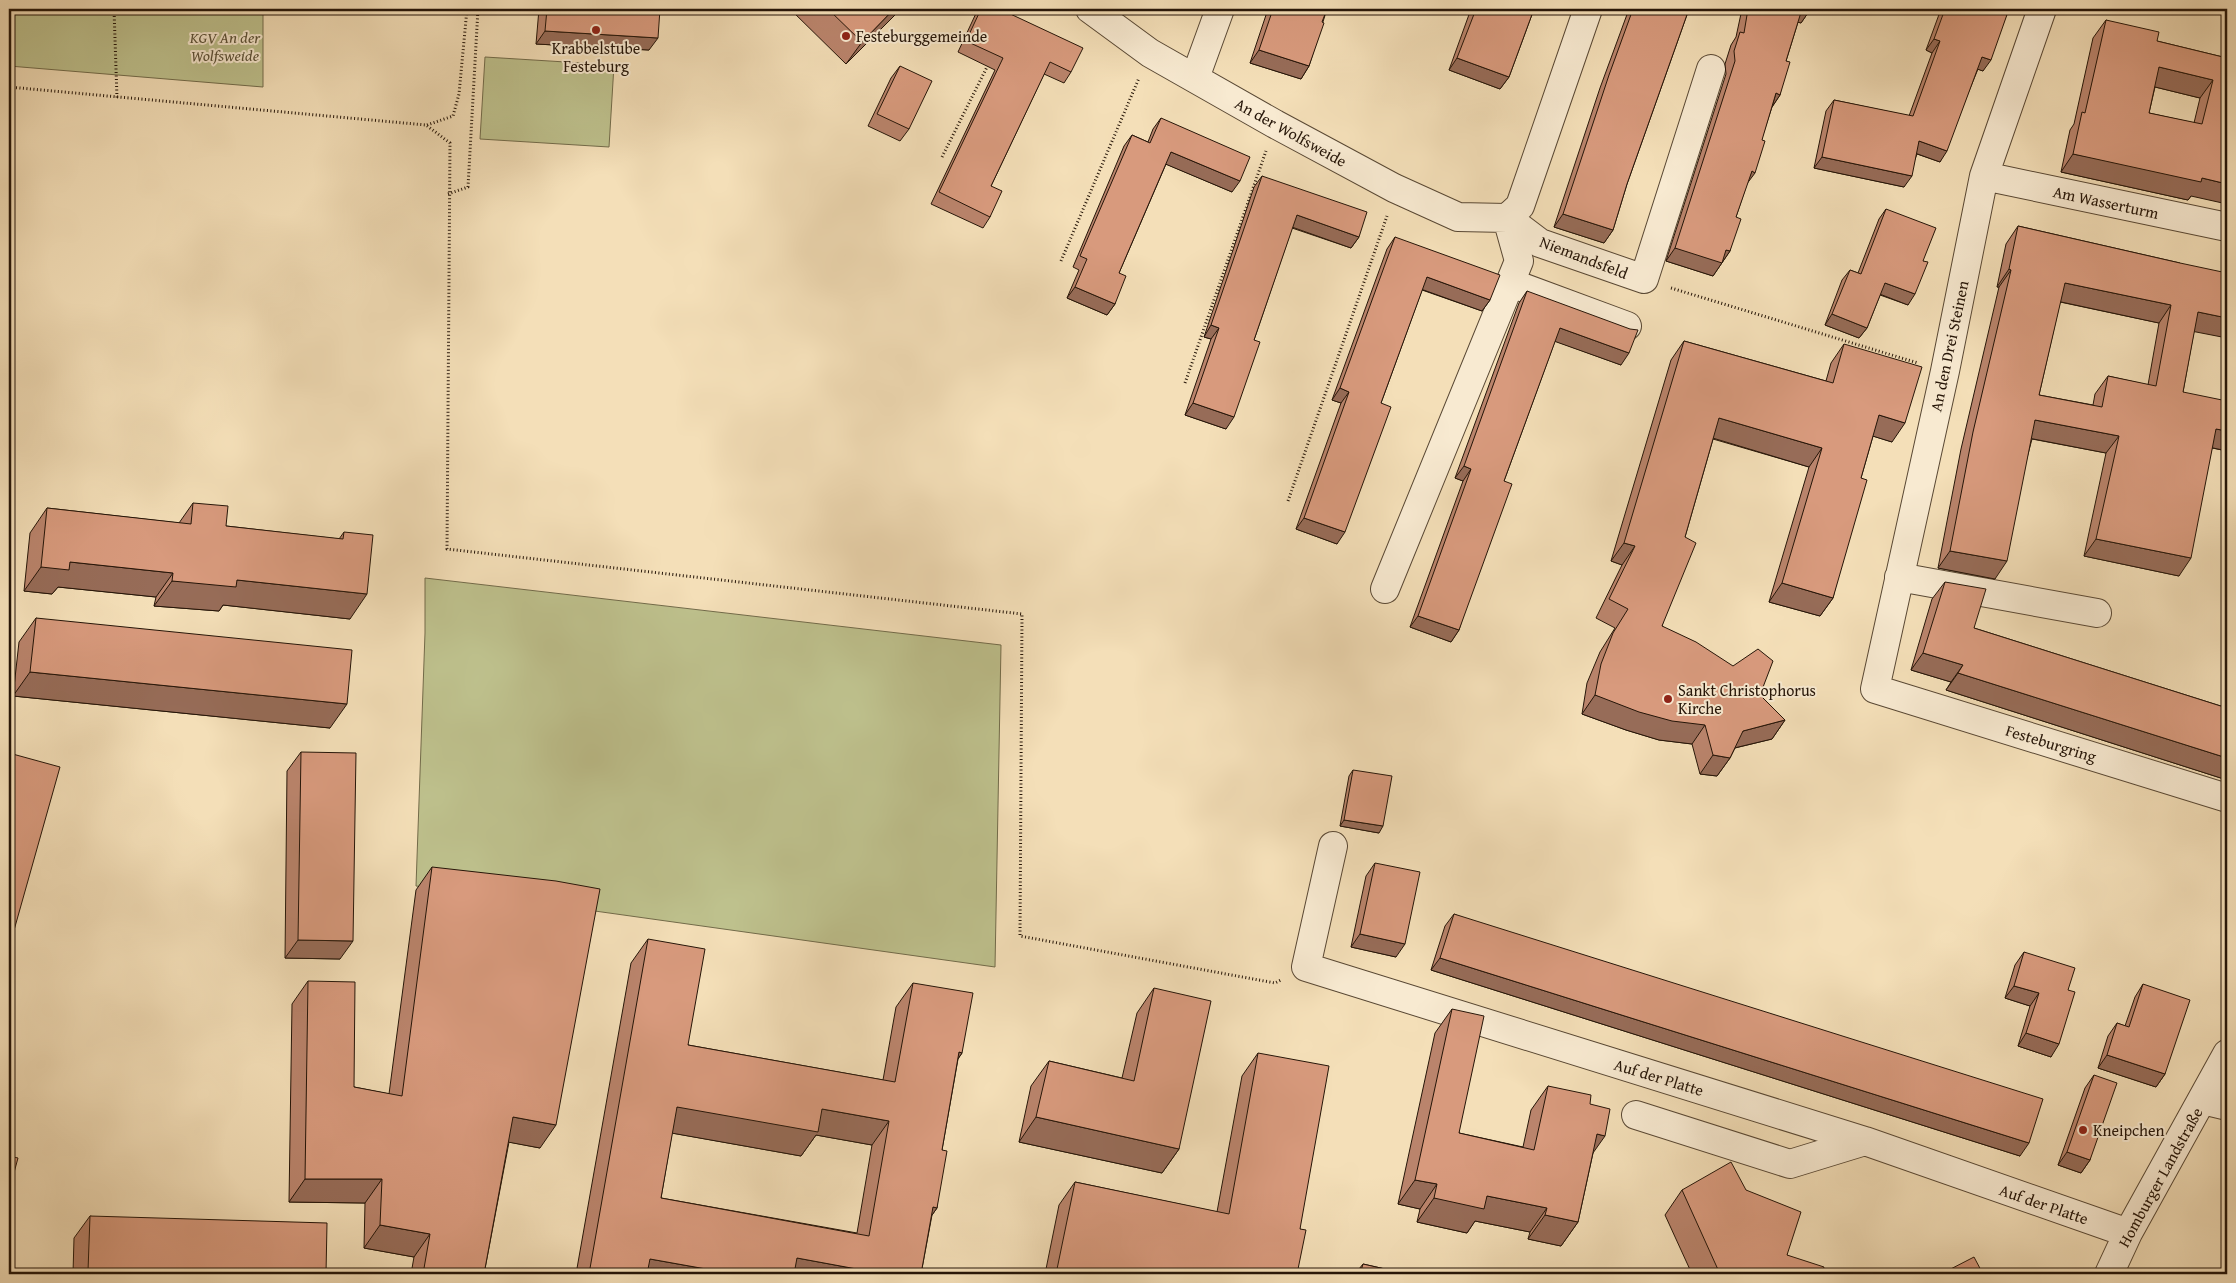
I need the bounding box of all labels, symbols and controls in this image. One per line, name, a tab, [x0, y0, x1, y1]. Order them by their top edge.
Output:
marker: Krabbelstube Festeburg	[590, 24, 602, 36]
place label: Festeburggemeinde	[856, 24, 987, 48]
park label: KGV An der Wolfsweide	[189, 25, 261, 67]
marker: Festeburggemeinde	[840, 30, 852, 42]
place label: Krabbelstube Festeburg	[552, 36, 640, 78]
street label: An der Wolfsweide	[1231, 91, 1351, 173]
street label: Am Wasserturm	[2051, 179, 2161, 225]
street label: Niemandsfeld	[1536, 229, 1632, 285]
street label: An den Drei Steinen	[1923, 278, 1975, 414]
place label: Sankt Christophorus Kirche	[1678, 678, 1816, 720]
marker: Sankt Christophorus Kirche	[1662, 693, 1674, 705]
street label: Festeburgring	[2003, 718, 2099, 768]
street label: Auf der Platte	[1611, 1052, 1707, 1102]
street label: Homburger Landstraße	[2112, 1103, 2208, 1251]
place label: Kneipchen	[2093, 1118, 2164, 1142]
marker: Kneipchen	[2077, 1124, 2089, 1136]
street label: Auf der Platte	[1996, 1178, 2092, 1230]

